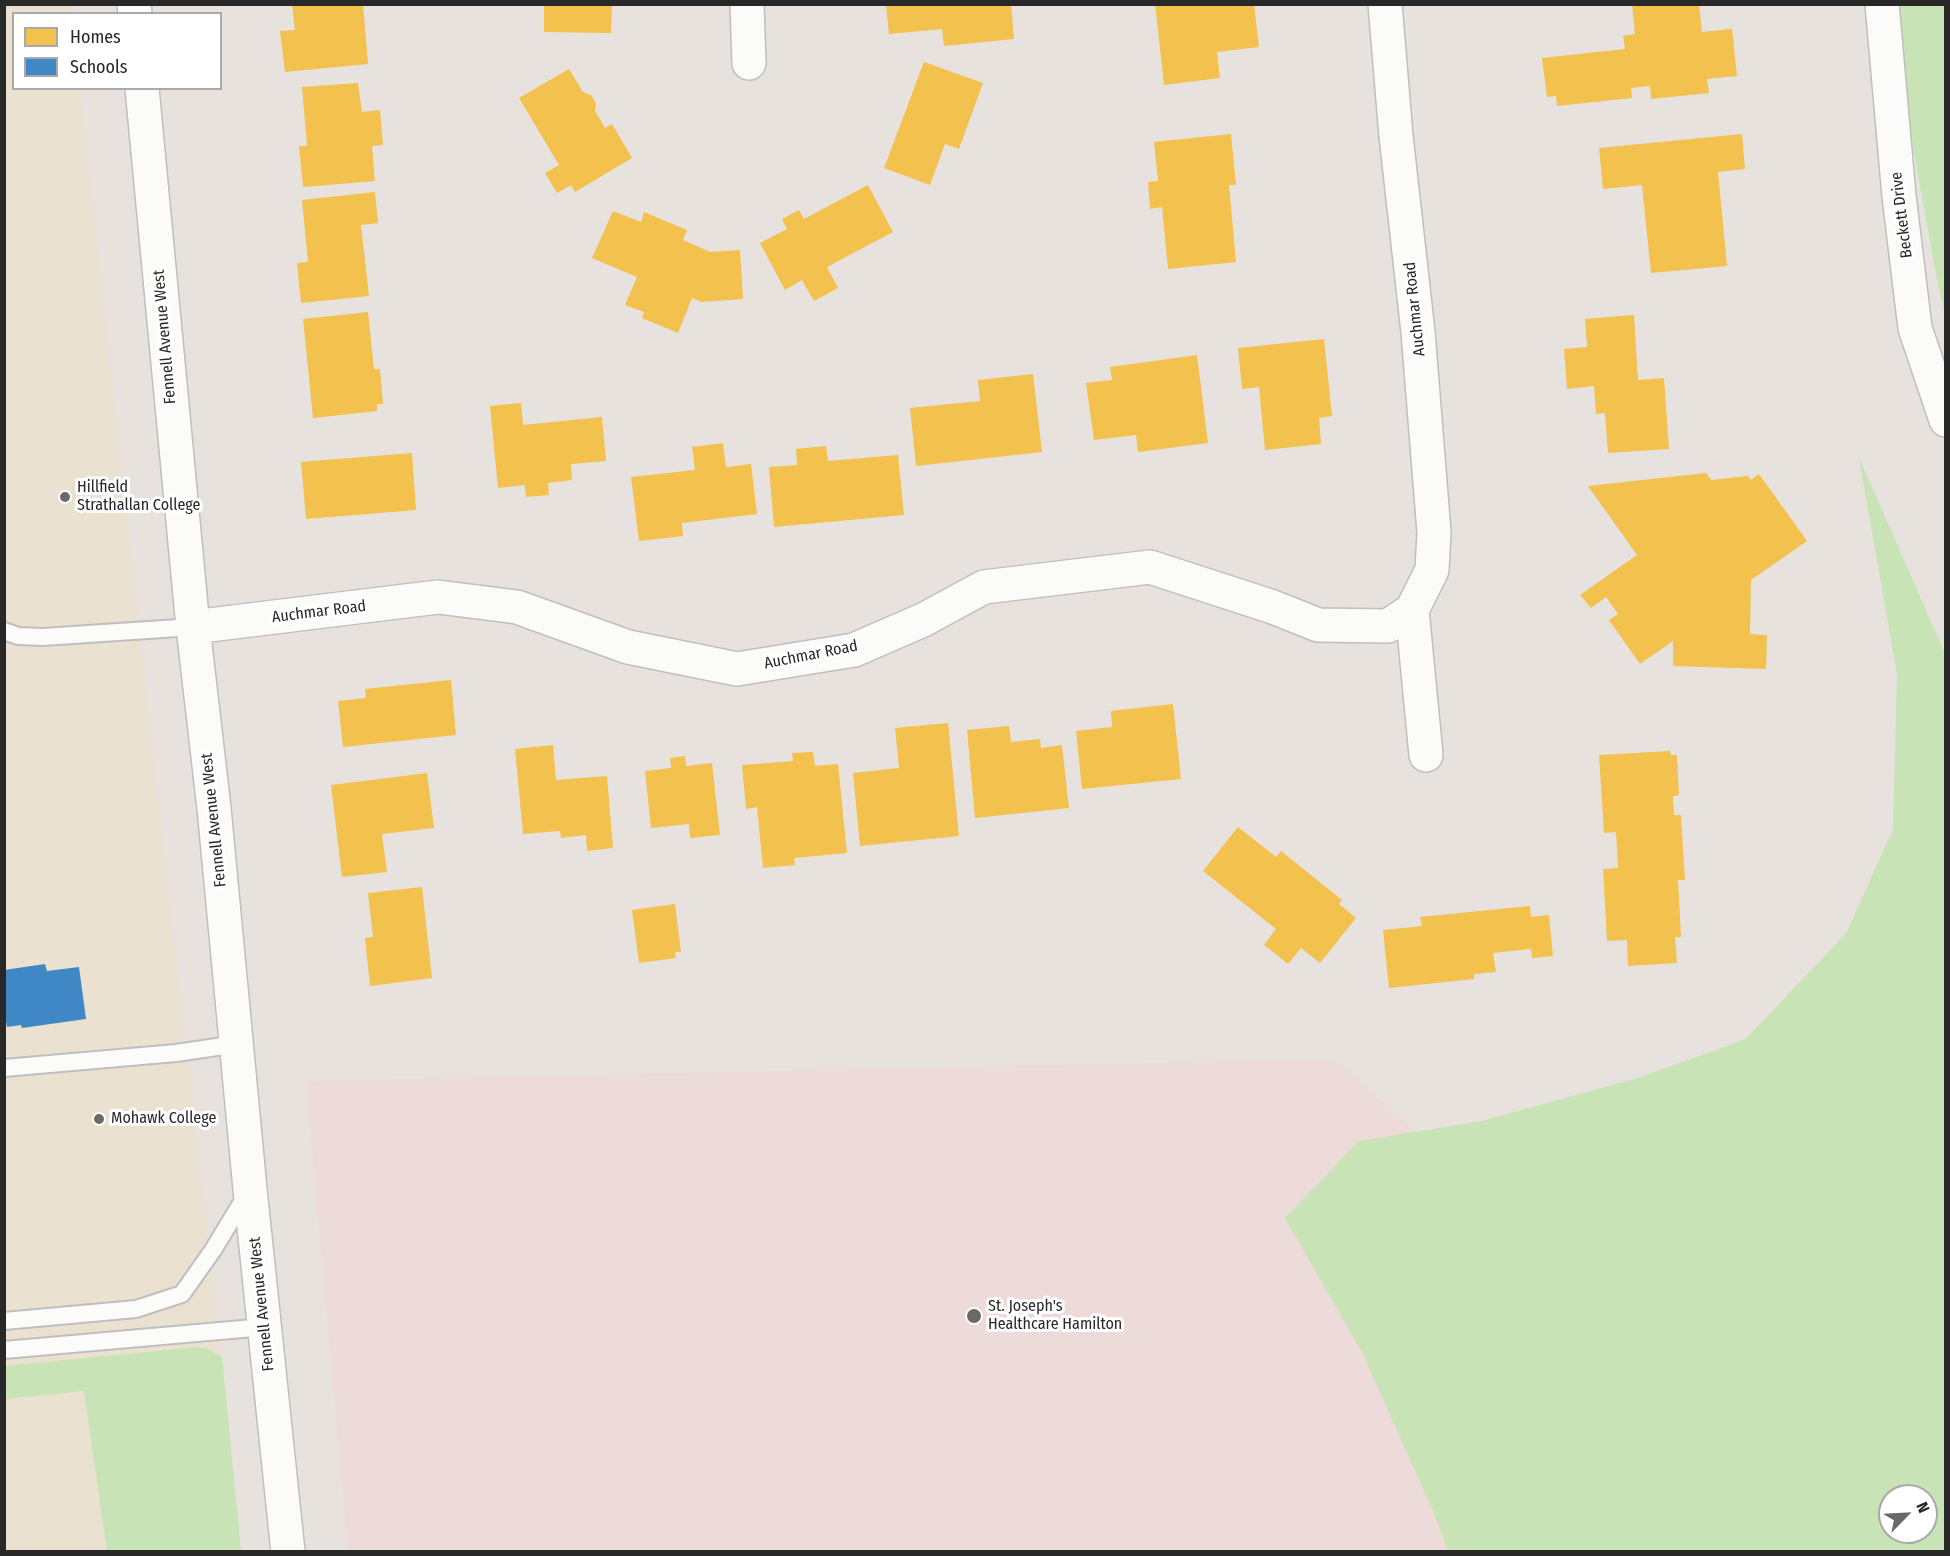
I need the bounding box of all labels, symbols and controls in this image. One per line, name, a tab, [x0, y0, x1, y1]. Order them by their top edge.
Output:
legend	[12, 12, 222, 90]
text: Homes	[70, 26, 121, 48]
text: Schools	[70, 56, 128, 78]
street label: Beckett Drive	[1887, 171, 1917, 259]
street label: Auchmar Road	[1401, 261, 1429, 357]
street label: Fennell Avenue West	[150, 269, 180, 405]
place label: Hillfield Strathallan College	[77, 478, 201, 516]
marker: Hillfield Strathallan College	[58, 490, 72, 504]
street label: Auchmar Road	[271, 597, 367, 627]
street label: Auchmar Road	[763, 637, 859, 673]
street label: Fennell Avenue West	[197, 752, 231, 888]
place label: Mohawk College	[111, 1109, 216, 1129]
marker: Mohawk College	[92, 1112, 106, 1126]
street label: Fennell Avenue West	[245, 1236, 279, 1372]
place label: St. Joseph's Healthcare Hamilton	[988, 1297, 1122, 1335]
marker: St. Joseph's Healthcare Hamilton	[965, 1307, 983, 1325]
north arrow	[1878, 1484, 1938, 1544]
text: N	[1912, 1499, 1934, 1516]

